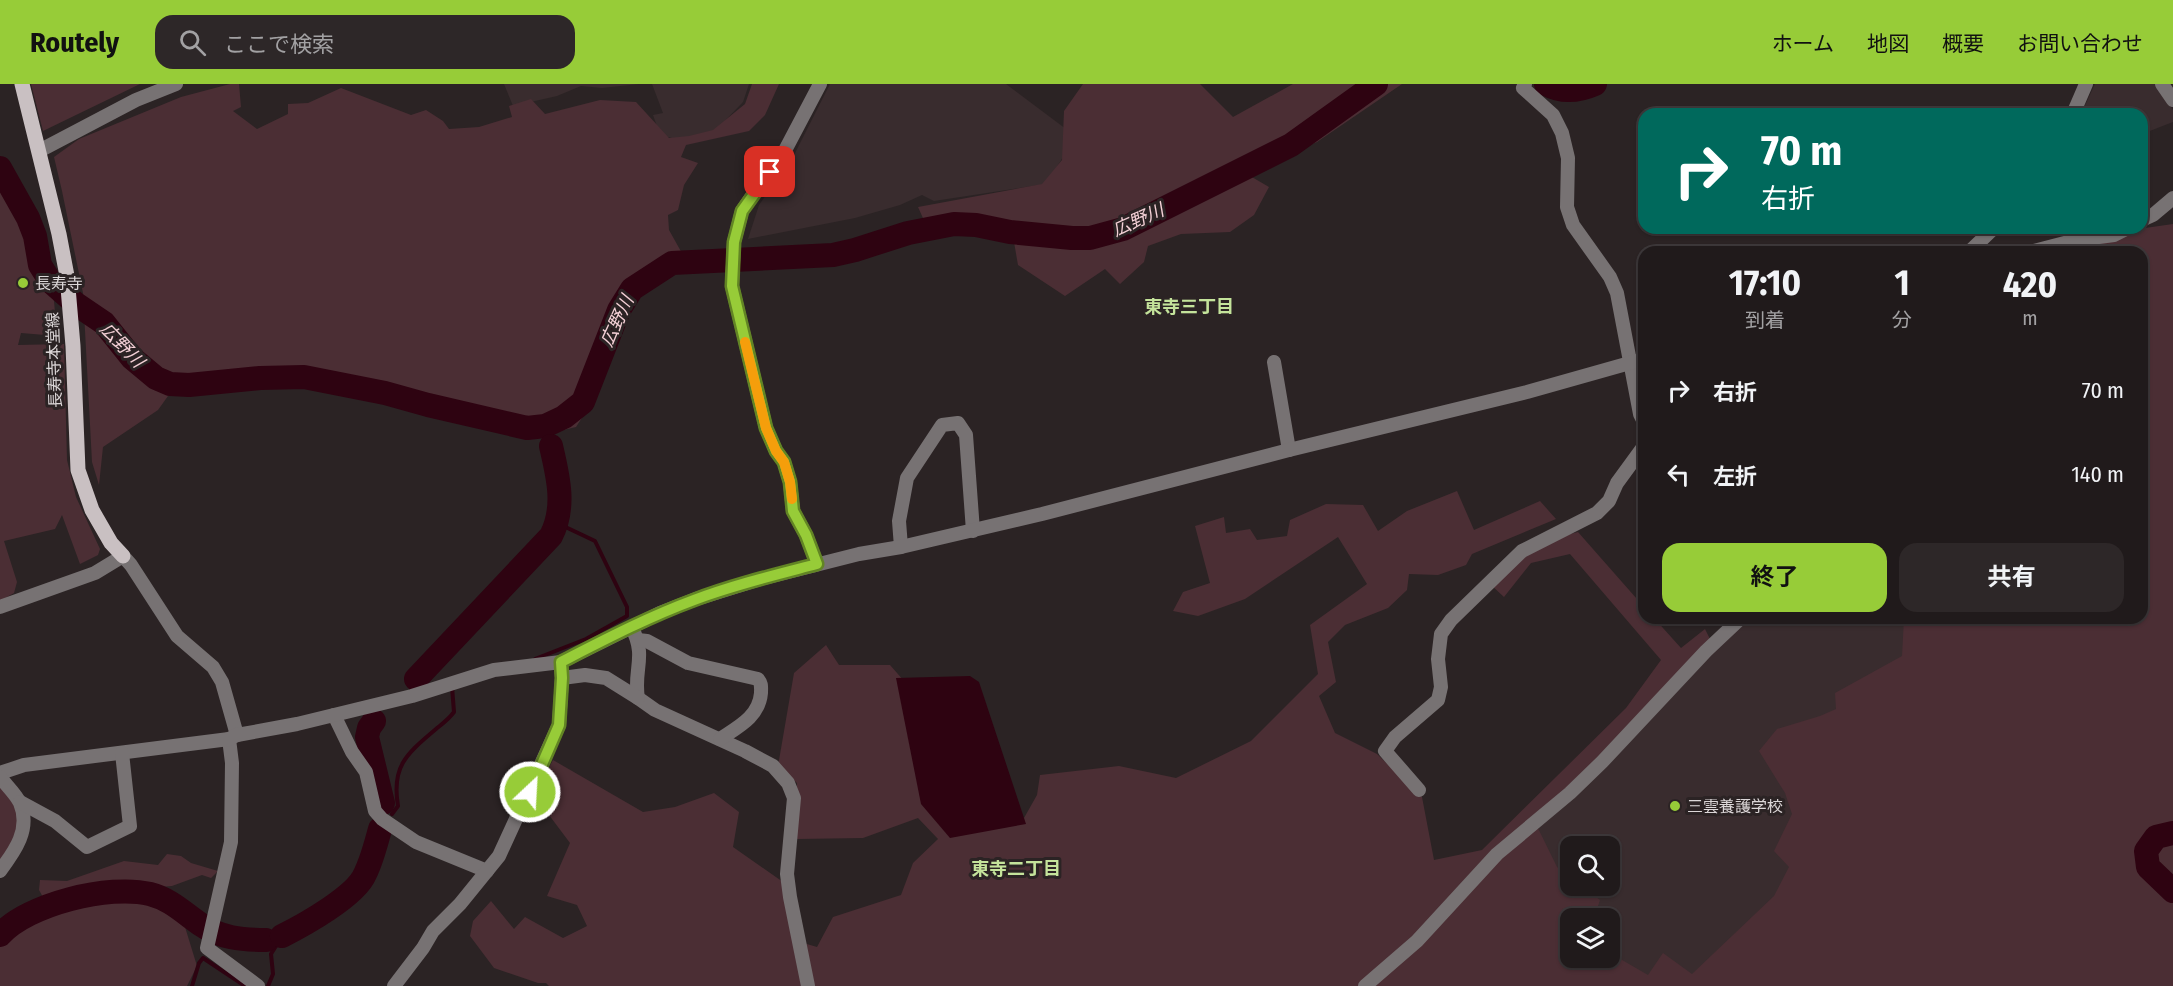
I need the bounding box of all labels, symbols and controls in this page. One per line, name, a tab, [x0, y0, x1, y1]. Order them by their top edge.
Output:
search box	[155, 15, 575, 69]
text: Routely	[30, 26, 119, 59]
icon: search	[176, 26, 209, 59]
text: ここで検索	[224, 31, 334, 58]
text: ホーム	[1772, 31, 1834, 57]
text: 地図	[1867, 31, 1909, 57]
text: 概要	[1942, 31, 1984, 57]
text: お問い合わせ	[2017, 31, 2143, 57]
text: 70 m	[1761, 126, 1842, 176]
icon: right	[1662, 132, 1740, 210]
pin	[744, 146, 795, 197]
icon: arrive	[753, 155, 786, 188]
text: 右折	[1761, 183, 1815, 215]
water label: 広野川	[1109, 198, 1169, 241]
text: 17:10	[1729, 261, 1801, 305]
text: 1	[1894, 261, 1910, 305]
text: 420	[2003, 263, 2057, 307]
place label: 長寿寺	[35, 274, 83, 293]
marker: 長寿寺	[16, 276, 30, 290]
water label: 広野川	[596, 290, 639, 350]
district label: 東寺三丁目	[1144, 296, 1234, 318]
text: m	[2022, 306, 2038, 330]
text: 到着	[1745, 308, 1785, 332]
text: 分	[1892, 308, 1912, 332]
street label: 長寿寺本堂線	[43, 312, 65, 408]
water label: 広野川	[95, 318, 150, 374]
icon: right	[1662, 374, 1695, 407]
text: 70 m	[2082, 377, 2124, 404]
text: 右折	[1713, 379, 1757, 406]
icon: left	[1662, 458, 1695, 491]
text: 140 m	[2071, 461, 2124, 488]
text: 左折	[1713, 463, 1757, 490]
button: 終了	[1662, 543, 1887, 612]
button: 共有	[1899, 543, 2124, 612]
position arrow	[498, 760, 562, 824]
place label: 三雲養護学校	[1687, 797, 1783, 816]
marker: 三雲養護学校	[1668, 799, 1682, 813]
map controls	[1560, 836, 1620, 968]
button: search	[1560, 836, 1620, 896]
district label: 東寺二丁目	[971, 858, 1061, 880]
button: layers	[1560, 908, 1620, 968]

